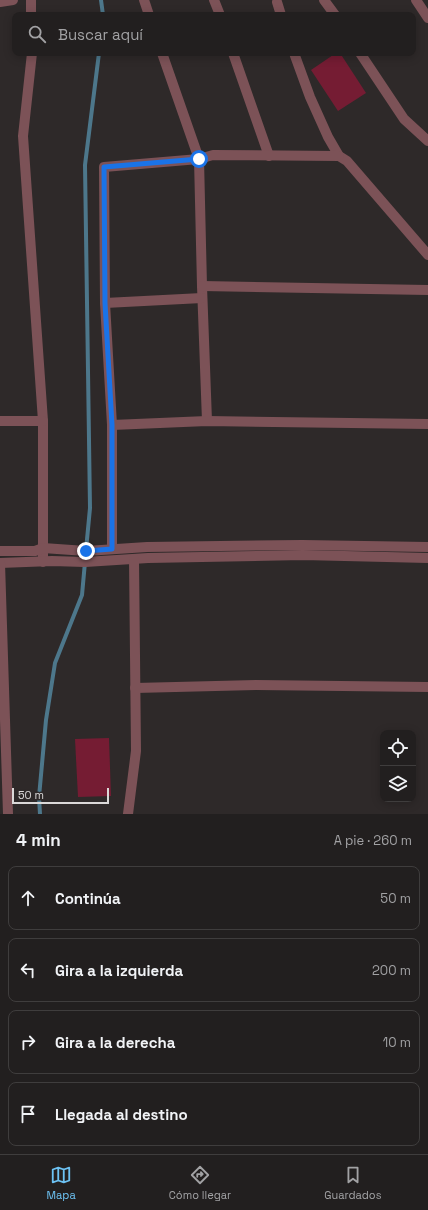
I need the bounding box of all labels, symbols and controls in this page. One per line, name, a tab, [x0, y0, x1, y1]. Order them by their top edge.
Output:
search box	[12, 12, 416, 56]
icon: search	[26, 23, 48, 45]
text: Buscar aquí	[58, 25, 143, 44]
route start	[190, 150, 208, 168]
route end	[77, 542, 95, 560]
map controls	[380, 730, 416, 802]
button: locate	[380, 730, 416, 766]
button: layers	[380, 766, 416, 802]
scale bar	[12, 786, 109, 805]
text: 50 m	[18, 788, 44, 802]
text: 4 min	[16, 829, 61, 851]
text: A pie · 260 m	[334, 832, 412, 849]
icon: ahead	[17, 887, 39, 909]
text: Continúa	[55, 889, 121, 908]
text: 50 m	[380, 890, 411, 907]
icon: left	[17, 959, 39, 981]
text: Gira a la izquierda	[55, 961, 183, 980]
text: 200 m	[372, 962, 411, 979]
icon: right	[17, 1031, 39, 1053]
text: Gira a la derecha	[55, 1033, 175, 1052]
text: 10 m	[383, 1034, 411, 1051]
icon: arrive	[17, 1103, 39, 1125]
text: Llegada al destino	[55, 1105, 188, 1124]
tab: Mapa	[47, 1164, 76, 1202]
tab: Cómo llegar	[169, 1164, 231, 1202]
tab: Guardados	[324, 1164, 381, 1202]

